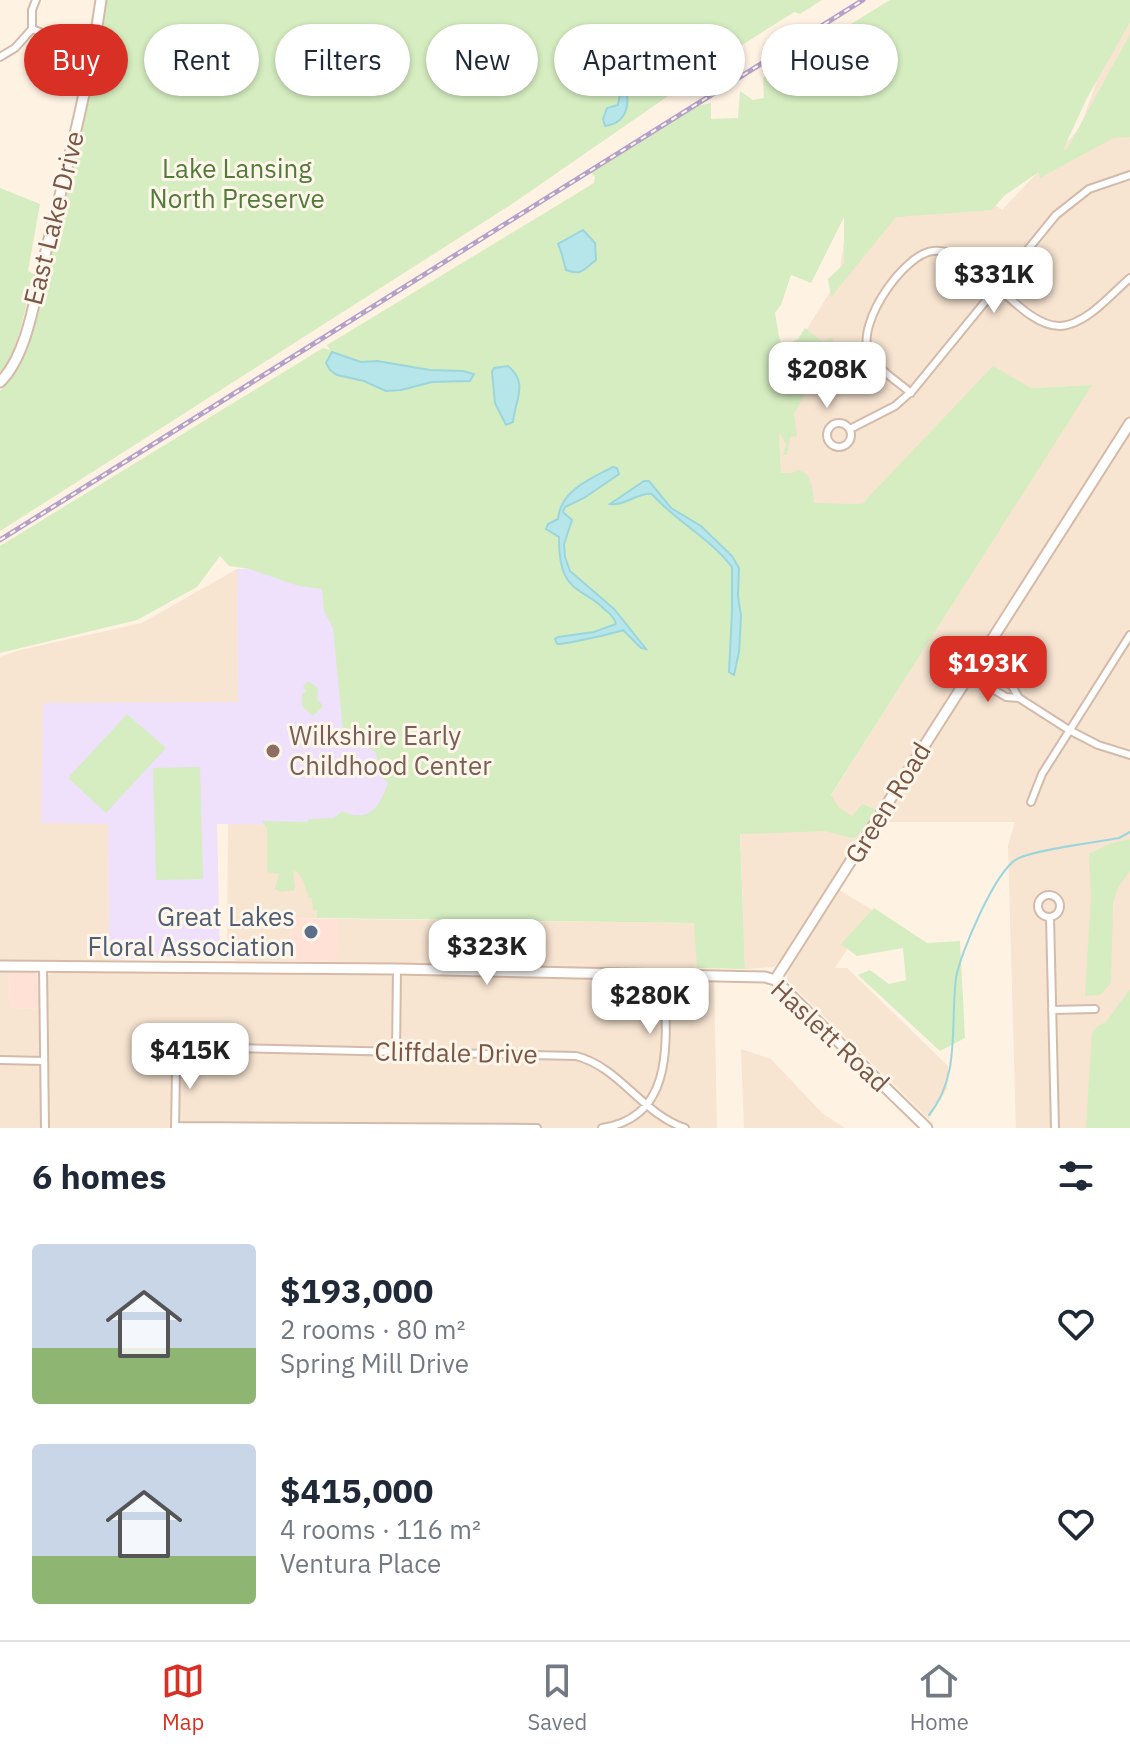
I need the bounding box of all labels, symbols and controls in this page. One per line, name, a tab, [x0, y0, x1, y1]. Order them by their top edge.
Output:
chip: Buy	[24, 24, 128, 96]
chip: Rent	[144, 24, 259, 96]
chip: Filters	[275, 24, 410, 96]
chip: New	[426, 24, 538, 96]
chip: Apartment	[554, 24, 745, 96]
chip: House	[761, 24, 898, 96]
street label: East Lake Drive	[15, 127, 91, 308]
park label: Lake Lansing North Preserve	[149, 151, 325, 215]
pin: $331K	[938, 247, 1050, 315]
text: $331K	[954, 256, 1034, 290]
pin: $208K	[771, 342, 883, 410]
text: $208K	[787, 351, 867, 385]
pin: $193K	[932, 636, 1044, 704]
text: $193K	[948, 645, 1028, 679]
place label: Wilkshire Early Childhood Center	[289, 718, 492, 782]
street label: Green Road	[837, 735, 938, 869]
marker: Wilkshire Early Childhood Center	[264, 742, 282, 760]
place label: Great Lakes Floral Association	[87, 899, 295, 963]
pin: $323K	[431, 919, 543, 987]
marker: Great Lakes Floral Association	[302, 923, 320, 941]
text: $323K	[447, 928, 527, 962]
pin: $280K	[594, 968, 706, 1036]
street label: Haslett Road	[764, 972, 897, 1099]
text: $280K	[610, 977, 690, 1011]
pin: $415K	[134, 1023, 246, 1091]
text: $415K	[150, 1032, 230, 1066]
street label: Cliffdale Drive	[374, 1034, 538, 1070]
text: 6 homes	[32, 1154, 167, 1198]
icon: filters	[1054, 1154, 1098, 1198]
text: $193,000	[280, 1268, 433, 1312]
icon: home	[96, 1276, 192, 1372]
icon: heart	[1054, 1302, 1098, 1346]
text: 2 rooms · 80 m²	[280, 1312, 465, 1346]
text: Spring Mill Drive	[280, 1346, 469, 1380]
text: $415,000	[280, 1468, 433, 1512]
icon: home	[96, 1476, 192, 1572]
icon: heart	[1054, 1502, 1098, 1546]
text: 4 rooms · 116 m²	[280, 1512, 481, 1546]
text: Ventura Place	[280, 1546, 441, 1580]
tab: Map	[161, 1659, 205, 1736]
tab: Saved	[527, 1659, 587, 1736]
tab: Home	[910, 1659, 969, 1736]

